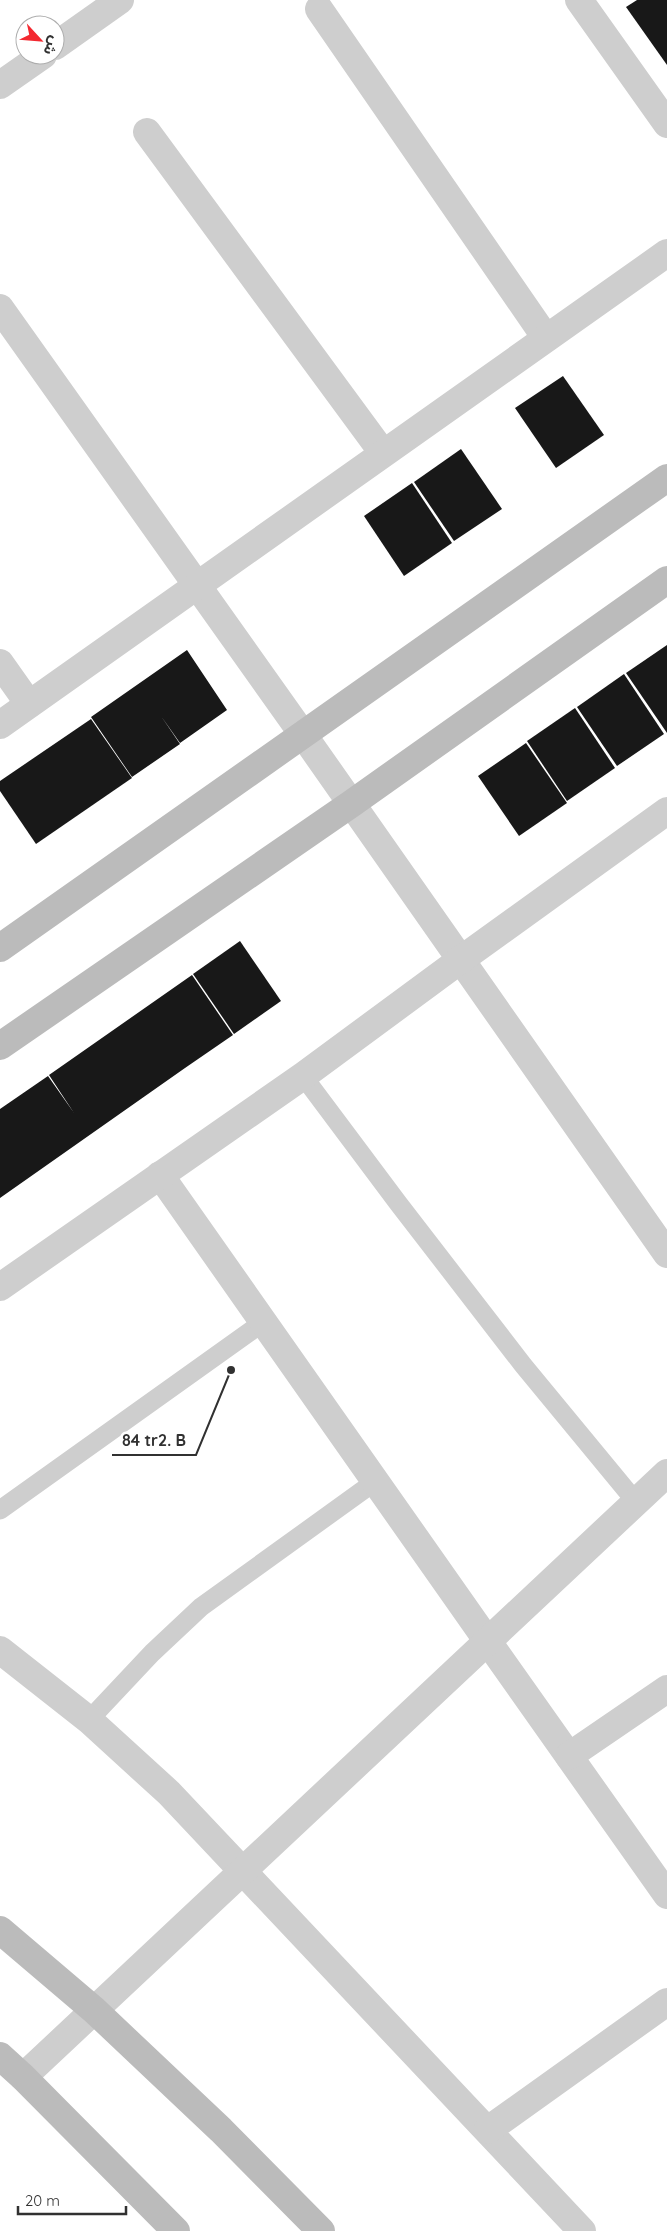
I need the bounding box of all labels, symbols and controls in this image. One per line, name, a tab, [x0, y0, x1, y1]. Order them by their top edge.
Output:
north arrow	[15, 15, 65, 65]
text: ش	[39, 33, 64, 58]
callout: 84 tr2. B	[112, 1424, 196, 1455]
text: 84 tr2. B	[122, 1430, 186, 1450]
scale bar	[18, 2184, 125, 2216]
text: 20 m	[25, 2191, 60, 2210]

